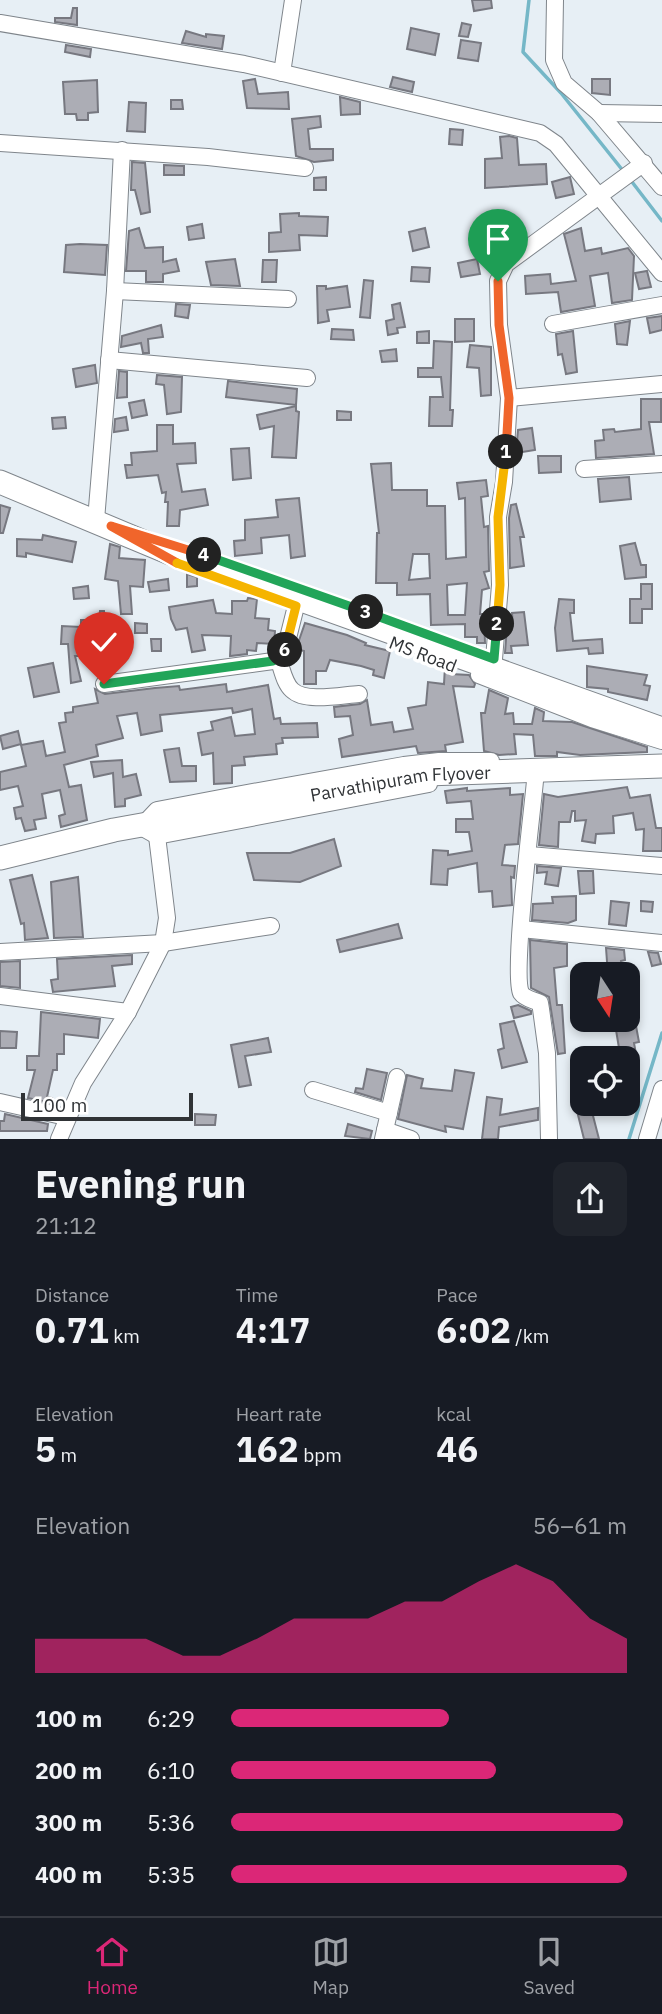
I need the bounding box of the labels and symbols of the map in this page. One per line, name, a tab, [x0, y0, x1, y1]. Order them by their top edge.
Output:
pin	[468, 209, 528, 281]
pin: 1	[489, 434, 524, 470]
pin: 4	[186, 538, 222, 572]
pin: 3	[348, 594, 384, 630]
pin: 2	[480, 606, 514, 642]
pin	[74, 612, 134, 684]
street label: MS Road	[386, 631, 460, 677]
pin: 6	[268, 632, 302, 668]
street label: Parvathipuram Flyover	[308, 760, 491, 806]
north arrow	[570, 962, 640, 1032]
scale bar	[21, 1090, 192, 1122]

